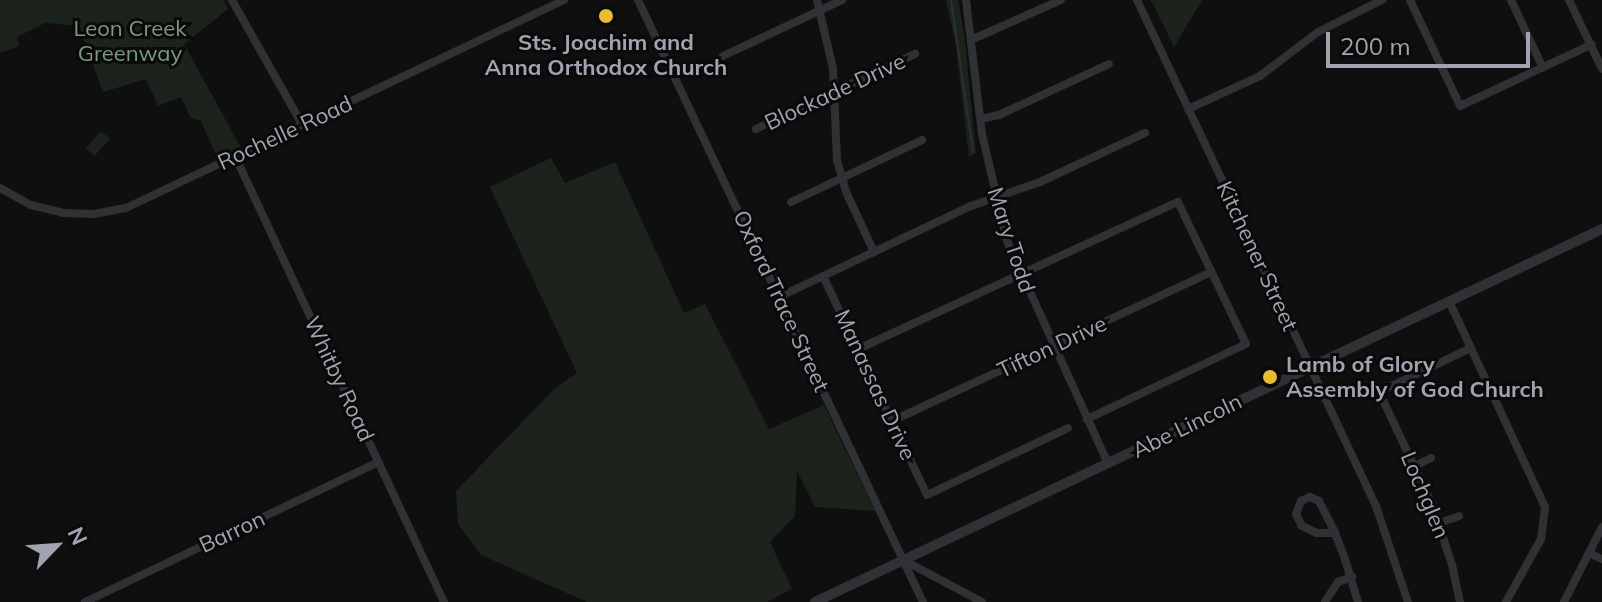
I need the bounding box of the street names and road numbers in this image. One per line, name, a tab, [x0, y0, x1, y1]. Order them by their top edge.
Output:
street label: Blockade Drive	[760, 48, 910, 136]
street label: Rochelle Road	[214, 90, 356, 176]
street label: Kitchener Street	[1211, 177, 1303, 335]
street label: Mary Todd	[982, 184, 1040, 296]
street label: Oxford Trace Street	[727, 206, 835, 396]
street label: Manassas Drive	[829, 306, 921, 464]
street label: Tifton Drive	[993, 310, 1111, 384]
street label: Whitby Road	[299, 312, 379, 446]
street label: Abe Lincoln	[1128, 388, 1246, 464]
street label: Lochglen	[1395, 448, 1455, 542]
street label: Barron	[195, 505, 269, 559]

